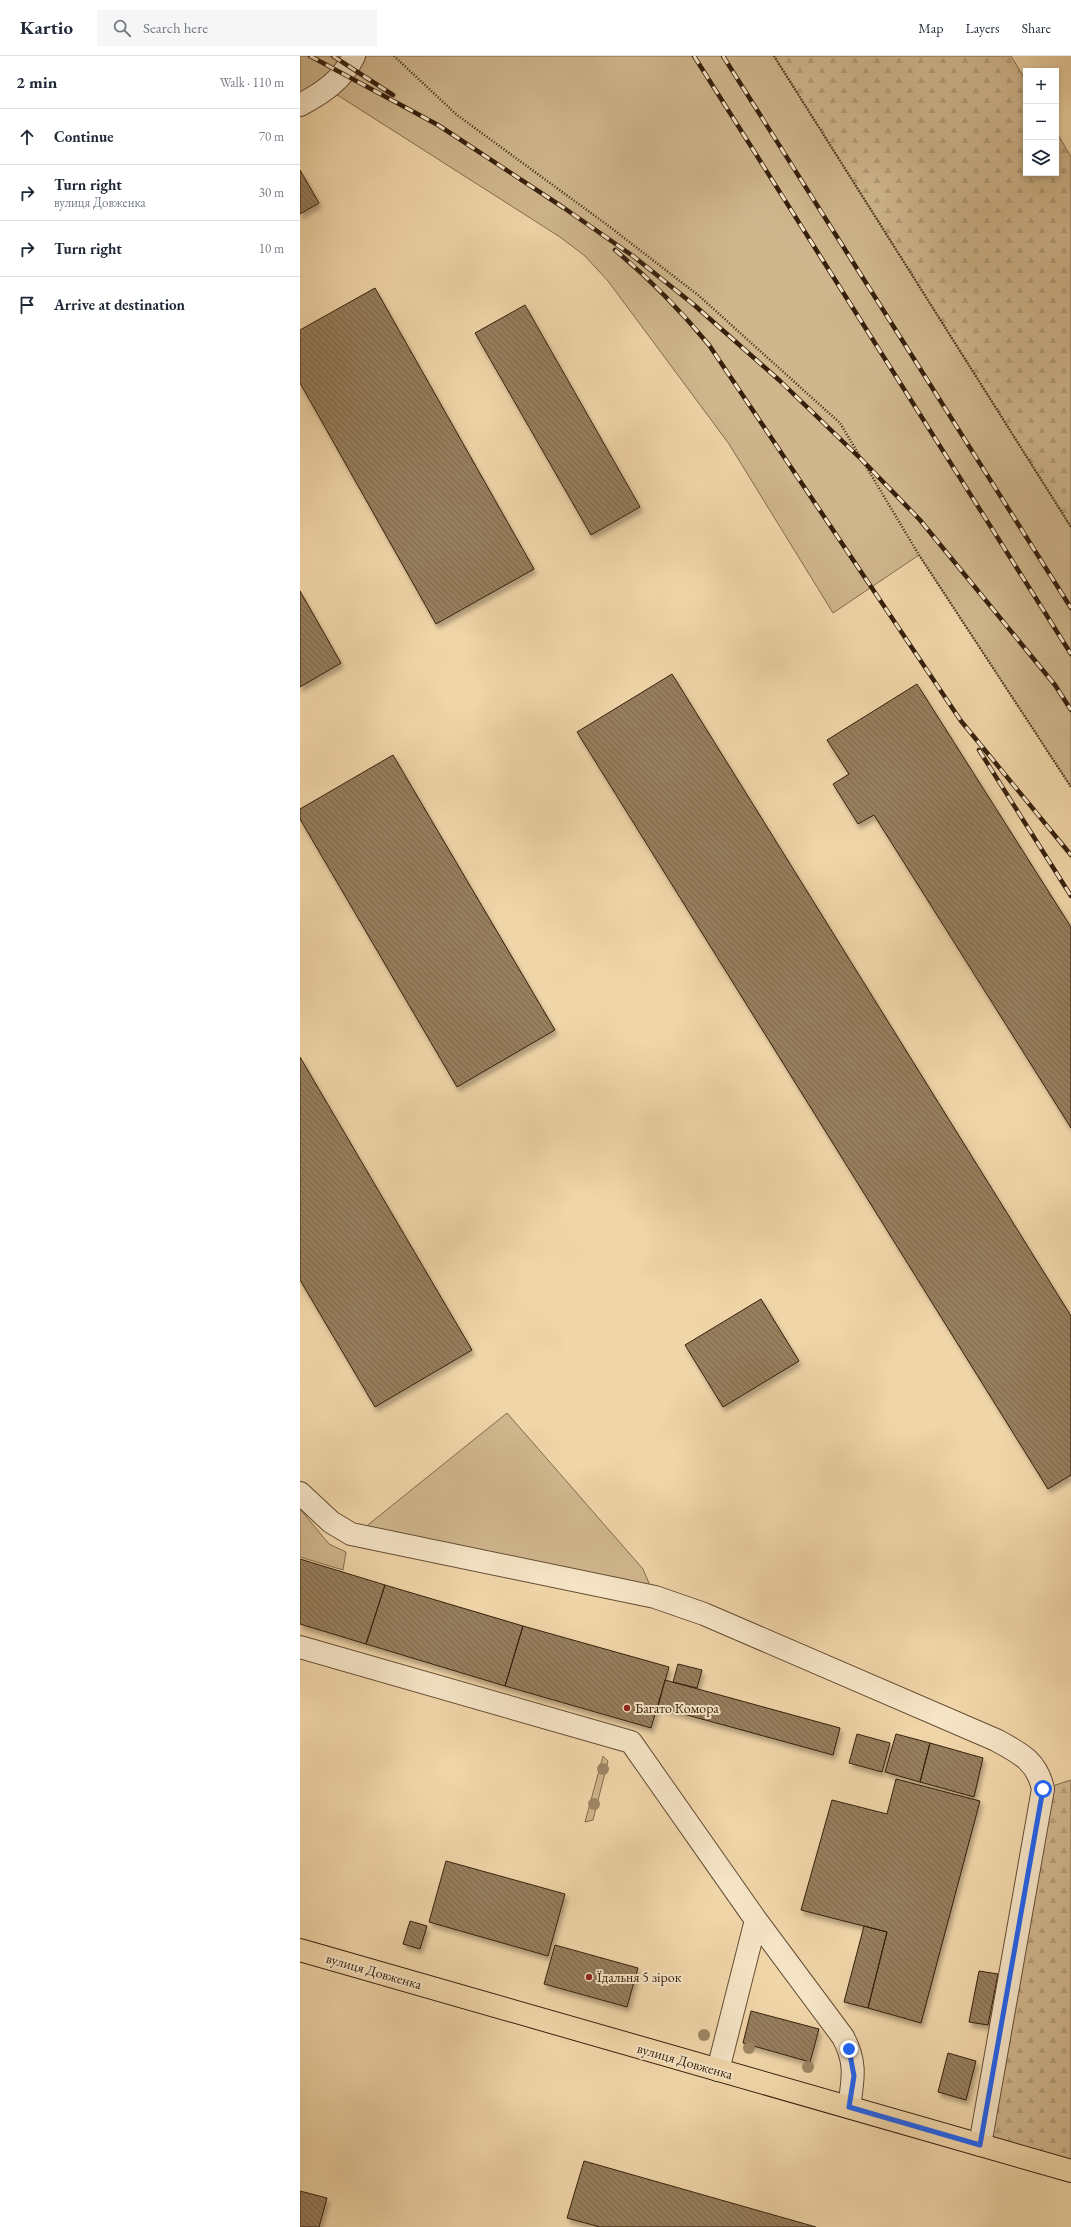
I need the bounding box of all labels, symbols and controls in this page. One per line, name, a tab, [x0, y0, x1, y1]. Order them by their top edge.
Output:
search box	[97, 10, 377, 46]
text: Kartio	[20, 15, 73, 40]
icon: search	[111, 17, 133, 39]
text: Search here	[143, 18, 208, 37]
text: Map	[918, 19, 943, 37]
text: Layers	[965, 19, 1000, 37]
text: Share	[1022, 19, 1051, 37]
map controls	[1023, 68, 1059, 176]
button: +	[1023, 68, 1059, 104]
text: 2 min	[16, 71, 57, 93]
text: Walk · 110 m	[220, 74, 284, 91]
button: −	[1023, 104, 1059, 140]
icon: ahead	[16, 126, 38, 148]
text: Continue	[54, 127, 114, 146]
text: 70 m	[259, 128, 284, 145]
button: layers	[1023, 140, 1059, 176]
text: Turn right	[54, 175, 122, 194]
icon: right	[16, 182, 38, 204]
text: 30 m	[259, 184, 284, 201]
text: вулиця Довженка	[54, 194, 146, 211]
icon: right	[16, 238, 38, 260]
text: Turn right	[54, 239, 122, 258]
text: 10 m	[259, 240, 284, 257]
icon: arrive	[16, 294, 38, 316]
text: Arrive at destination	[54, 295, 185, 314]
place label: Багато Комора	[635, 1699, 719, 1717]
marker: Багато Комора	[622, 1703, 632, 1713]
route start	[1034, 1780, 1052, 1798]
street label: вулиця Довженка	[324, 1949, 424, 1993]
place label: Їдальня 5 зірок	[597, 1968, 682, 1986]
marker: Їдальня 5 зірок	[584, 1972, 594, 1982]
street label: вулиця Довженка	[635, 2039, 735, 2083]
route end	[840, 2040, 858, 2058]

